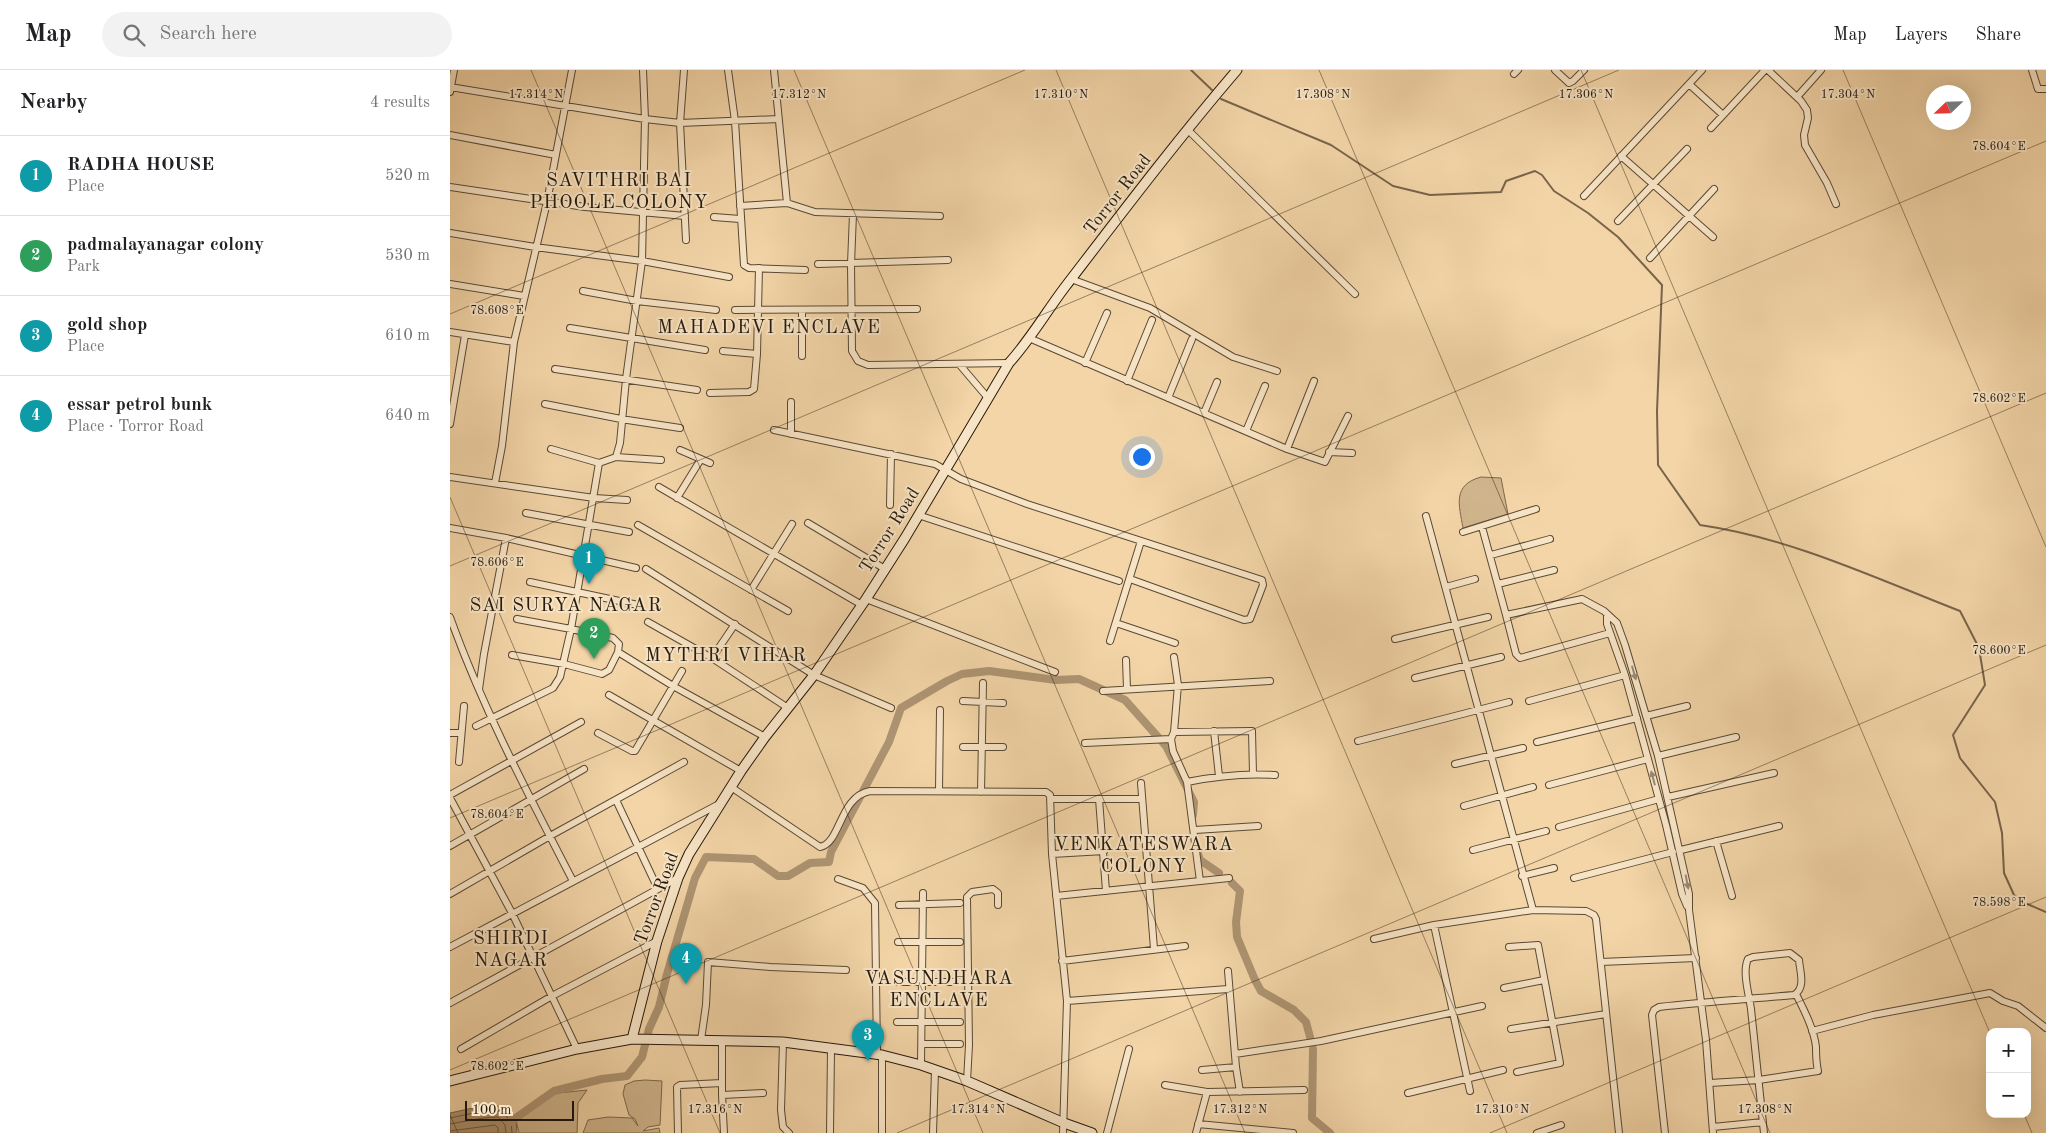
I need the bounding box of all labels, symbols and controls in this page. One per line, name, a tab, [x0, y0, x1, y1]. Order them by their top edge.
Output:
search box	[102, 12, 452, 57]
icon: search	[120, 21, 148, 49]
text: Map	[25, 23, 72, 47]
text: Search here	[160, 25, 257, 44]
text: Map	[1833, 26, 1867, 44]
text: Layers	[1895, 26, 1947, 44]
text: Share	[1975, 26, 2021, 44]
north arrow	[1926, 85, 1971, 130]
text: 17.314°N	[509, 89, 563, 101]
text: 17.312°N	[772, 89, 826, 101]
text: 17.310°N	[1034, 89, 1088, 101]
text: 17.308°N	[1296, 89, 1350, 101]
text: 17.306°N	[1559, 89, 1613, 101]
text: 17.304°N	[1821, 89, 1875, 101]
text: Nearby	[20, 92, 88, 113]
text: 4 results	[370, 95, 430, 111]
text: 78.604°E	[1972, 141, 2026, 153]
street label: Torror Road	[1081, 151, 1155, 238]
text: RADHA HOUSE	[67, 156, 214, 175]
text: 1	[31, 168, 41, 184]
text: 520 m	[385, 168, 430, 184]
district label: SAVITHRI BAI PHOOLE COLONY	[529, 172, 709, 213]
text: Place	[67, 179, 104, 195]
text: padmalayanagar colony	[67, 236, 264, 255]
text: 2	[31, 248, 41, 264]
text: 530 m	[385, 248, 430, 264]
text: Park	[67, 259, 100, 275]
text: 78.608°E	[470, 305, 524, 317]
text: gold shop	[67, 316, 147, 335]
district label: MAHADEVI ENCLAVE	[657, 319, 881, 338]
text: 3	[31, 328, 41, 344]
text: 610 m	[385, 328, 430, 344]
text: Place	[67, 339, 104, 355]
text: 78.602°E	[1972, 393, 2026, 405]
text: essar petrol bunk	[67, 396, 212, 415]
text: 4	[31, 408, 41, 424]
text: 640 m	[385, 408, 430, 424]
text: Place · Torror Road	[67, 419, 204, 435]
your location	[1129, 444, 1155, 470]
street label: Torror Road	[857, 485, 923, 576]
pin: 1	[573, 543, 605, 584]
text: 78.606°E	[470, 557, 524, 569]
district label: SAI SURYA NAGAR	[470, 597, 662, 616]
pin: 2	[578, 618, 610, 659]
text: 78.600°E	[1972, 645, 2026, 657]
district label: MYTHRI VIHAR	[645, 647, 807, 666]
one-way arrow	[1630, 666, 1638, 681]
one-way arrow	[1649, 771, 1657, 786]
text: 78.604°E	[470, 809, 524, 821]
district label: VENKATESWARA COLONY	[1054, 836, 1234, 877]
street label: Torror Road	[632, 850, 682, 947]
one-way arrow	[1683, 874, 1691, 889]
text: 78.598°E	[1972, 896, 2026, 909]
district label: SHIRDI NAGAR	[473, 930, 549, 971]
pin: 4	[670, 943, 702, 984]
district label: VASUNDHARA ENCLAVE	[864, 970, 1014, 1011]
pin: 3	[852, 1020, 884, 1061]
map controls	[1986, 1028, 2031, 1118]
button: +	[1986, 1028, 2031, 1073]
text: 78.602°E	[470, 1061, 524, 1073]
button: −	[1986, 1073, 2031, 1118]
scale bar	[465, 1098, 574, 1121]
text: 100 m	[472, 1103, 511, 1117]
text: 17.316°N	[688, 1104, 742, 1116]
text: 17.314°N	[951, 1104, 1005, 1116]
text: 17.312°N	[1213, 1104, 1267, 1116]
text: 17.310°N	[1475, 1104, 1529, 1116]
text: 17.308°N	[1738, 1104, 1792, 1116]

